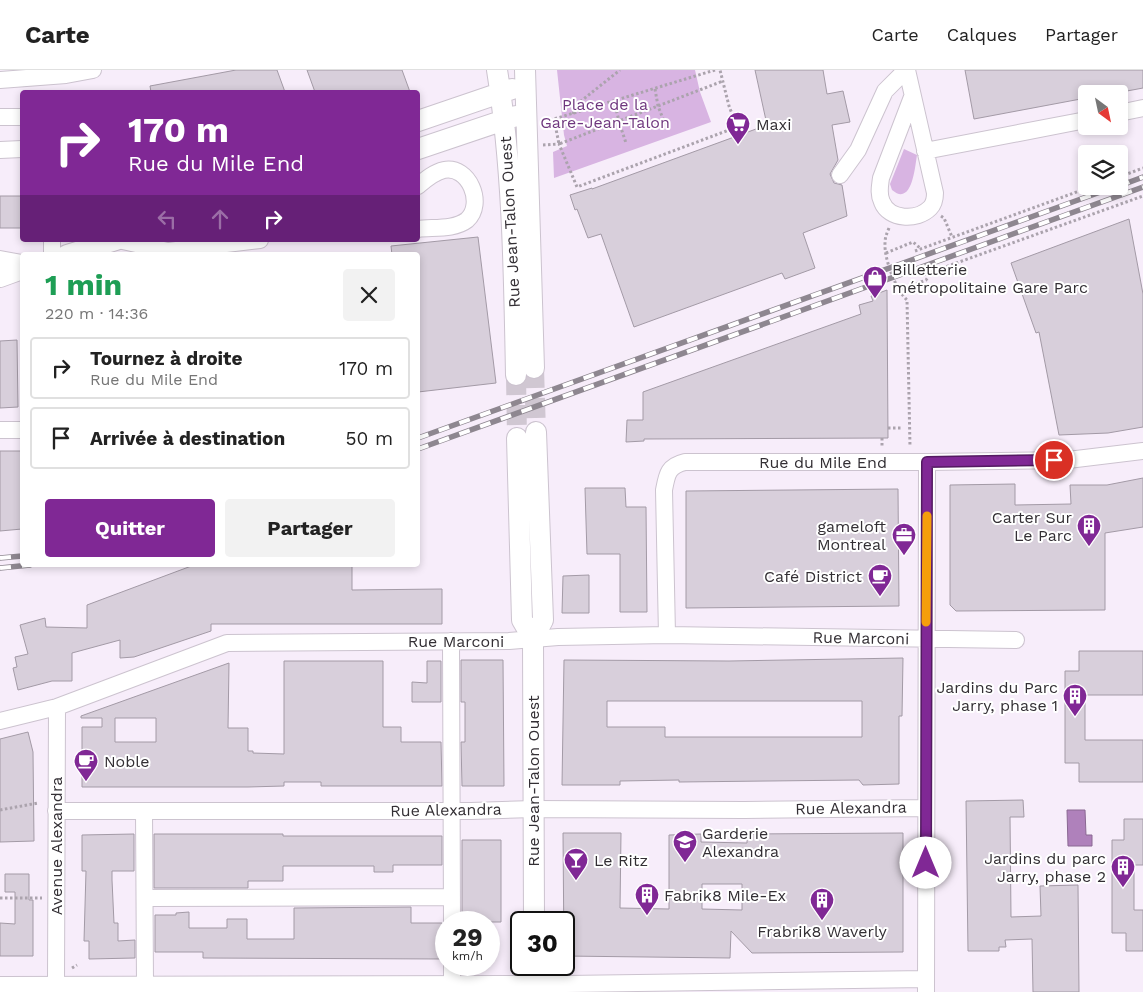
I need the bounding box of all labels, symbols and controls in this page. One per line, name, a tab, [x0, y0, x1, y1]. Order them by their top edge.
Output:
text: Carte	[25, 21, 90, 49]
text: Carte	[871, 24, 919, 45]
text: Calques	[947, 24, 1017, 45]
text: Partager	[1045, 24, 1118, 45]
north arrow	[1078, 85, 1128, 135]
map controls	[1078, 85, 1128, 195]
park label: Place de la Gare-Jean-Talon	[540, 95, 670, 132]
text: 170 m	[128, 109, 229, 151]
icon: right	[45, 110, 110, 175]
supermarket icon: Maxi	[725, 111, 751, 145]
place label: Maxi	[756, 115, 791, 134]
street label: Rue Jean-Talon Ouest	[496, 136, 524, 308]
button: layers	[1078, 145, 1128, 195]
text: Rue du Mile End	[128, 151, 304, 176]
icon: left	[153, 205, 181, 233]
icon: ahead	[206, 205, 234, 233]
icon: right	[259, 205, 287, 233]
place label: Billetterie métropolitaine Gare Parc	[892, 260, 1088, 297]
shop icon: Billetterie métropolitaine Gare Parc	[862, 265, 888, 299]
text: 1 min	[45, 267, 122, 302]
button: close	[343, 269, 395, 321]
text: 220 m · 14:36	[45, 304, 148, 323]
text: Tournez à droite	[90, 347, 242, 370]
icon: right	[47, 354, 75, 382]
text: 170 m	[339, 357, 393, 380]
text: Rue du Mile End	[90, 370, 218, 389]
icon: arrive	[47, 424, 75, 452]
text: Arrivée à destination	[90, 427, 285, 450]
text: 50 m	[346, 427, 393, 450]
pin	[1033, 439, 1075, 481]
icon: arrive	[1040, 446, 1068, 474]
street label: Rue du Mile End	[759, 453, 887, 472]
button: Quitter	[45, 499, 215, 557]
button: Partager	[225, 499, 395, 557]
place label: Carter Sur Le Parc	[992, 508, 1072, 545]
building icon: Carter Sur Le Parc	[1076, 513, 1102, 547]
place label: gameloft Montreal	[817, 517, 886, 554]
office icon: gameloft Montreal	[891, 522, 917, 556]
cafe icon: Café District	[867, 563, 893, 597]
place label: Café District	[764, 567, 862, 586]
street label: Rue Marconi	[813, 628, 909, 648]
street label: Rue Marconi	[408, 632, 504, 651]
place label: Jardins du Parc Jarry, phase 1	[936, 678, 1058, 715]
building icon: Jardins du Parc Jarry, phase 1	[1062, 683, 1088, 717]
street label: Rue Jean-Talon Ouest	[524, 695, 543, 867]
cafe icon: Noble	[73, 748, 99, 782]
place label: Noble	[104, 752, 149, 771]
street label: Avenue Alexandra	[47, 777, 66, 915]
street label: Rue Alexandra	[795, 798, 907, 818]
street label: Rue Alexandra	[390, 800, 502, 820]
place label: Garderie Alexandra	[702, 824, 779, 861]
school or university icon: Garderie Alexandra	[672, 829, 698, 863]
position arrow	[899, 836, 951, 888]
bar icon: Le Ritz	[563, 847, 589, 881]
place label: Jardins du parc Jarry, phase 2	[984, 849, 1106, 886]
place label: Le Ritz	[594, 851, 648, 870]
building icon: Jardins du parc Jarry, phase 2	[1110, 854, 1136, 888]
building icon: Fabrik8 Mile-Ex	[634, 882, 660, 916]
place label: Fabrik8 Mile-Ex	[664, 886, 786, 905]
building icon: Frabrik8 Waverly	[809, 887, 835, 921]
speed limit sign: 30	[510, 911, 575, 976]
place label: Frabrik8 Waverly	[757, 922, 888, 941]
text: 29	[452, 923, 483, 952]
text: km/h	[452, 949, 483, 963]

